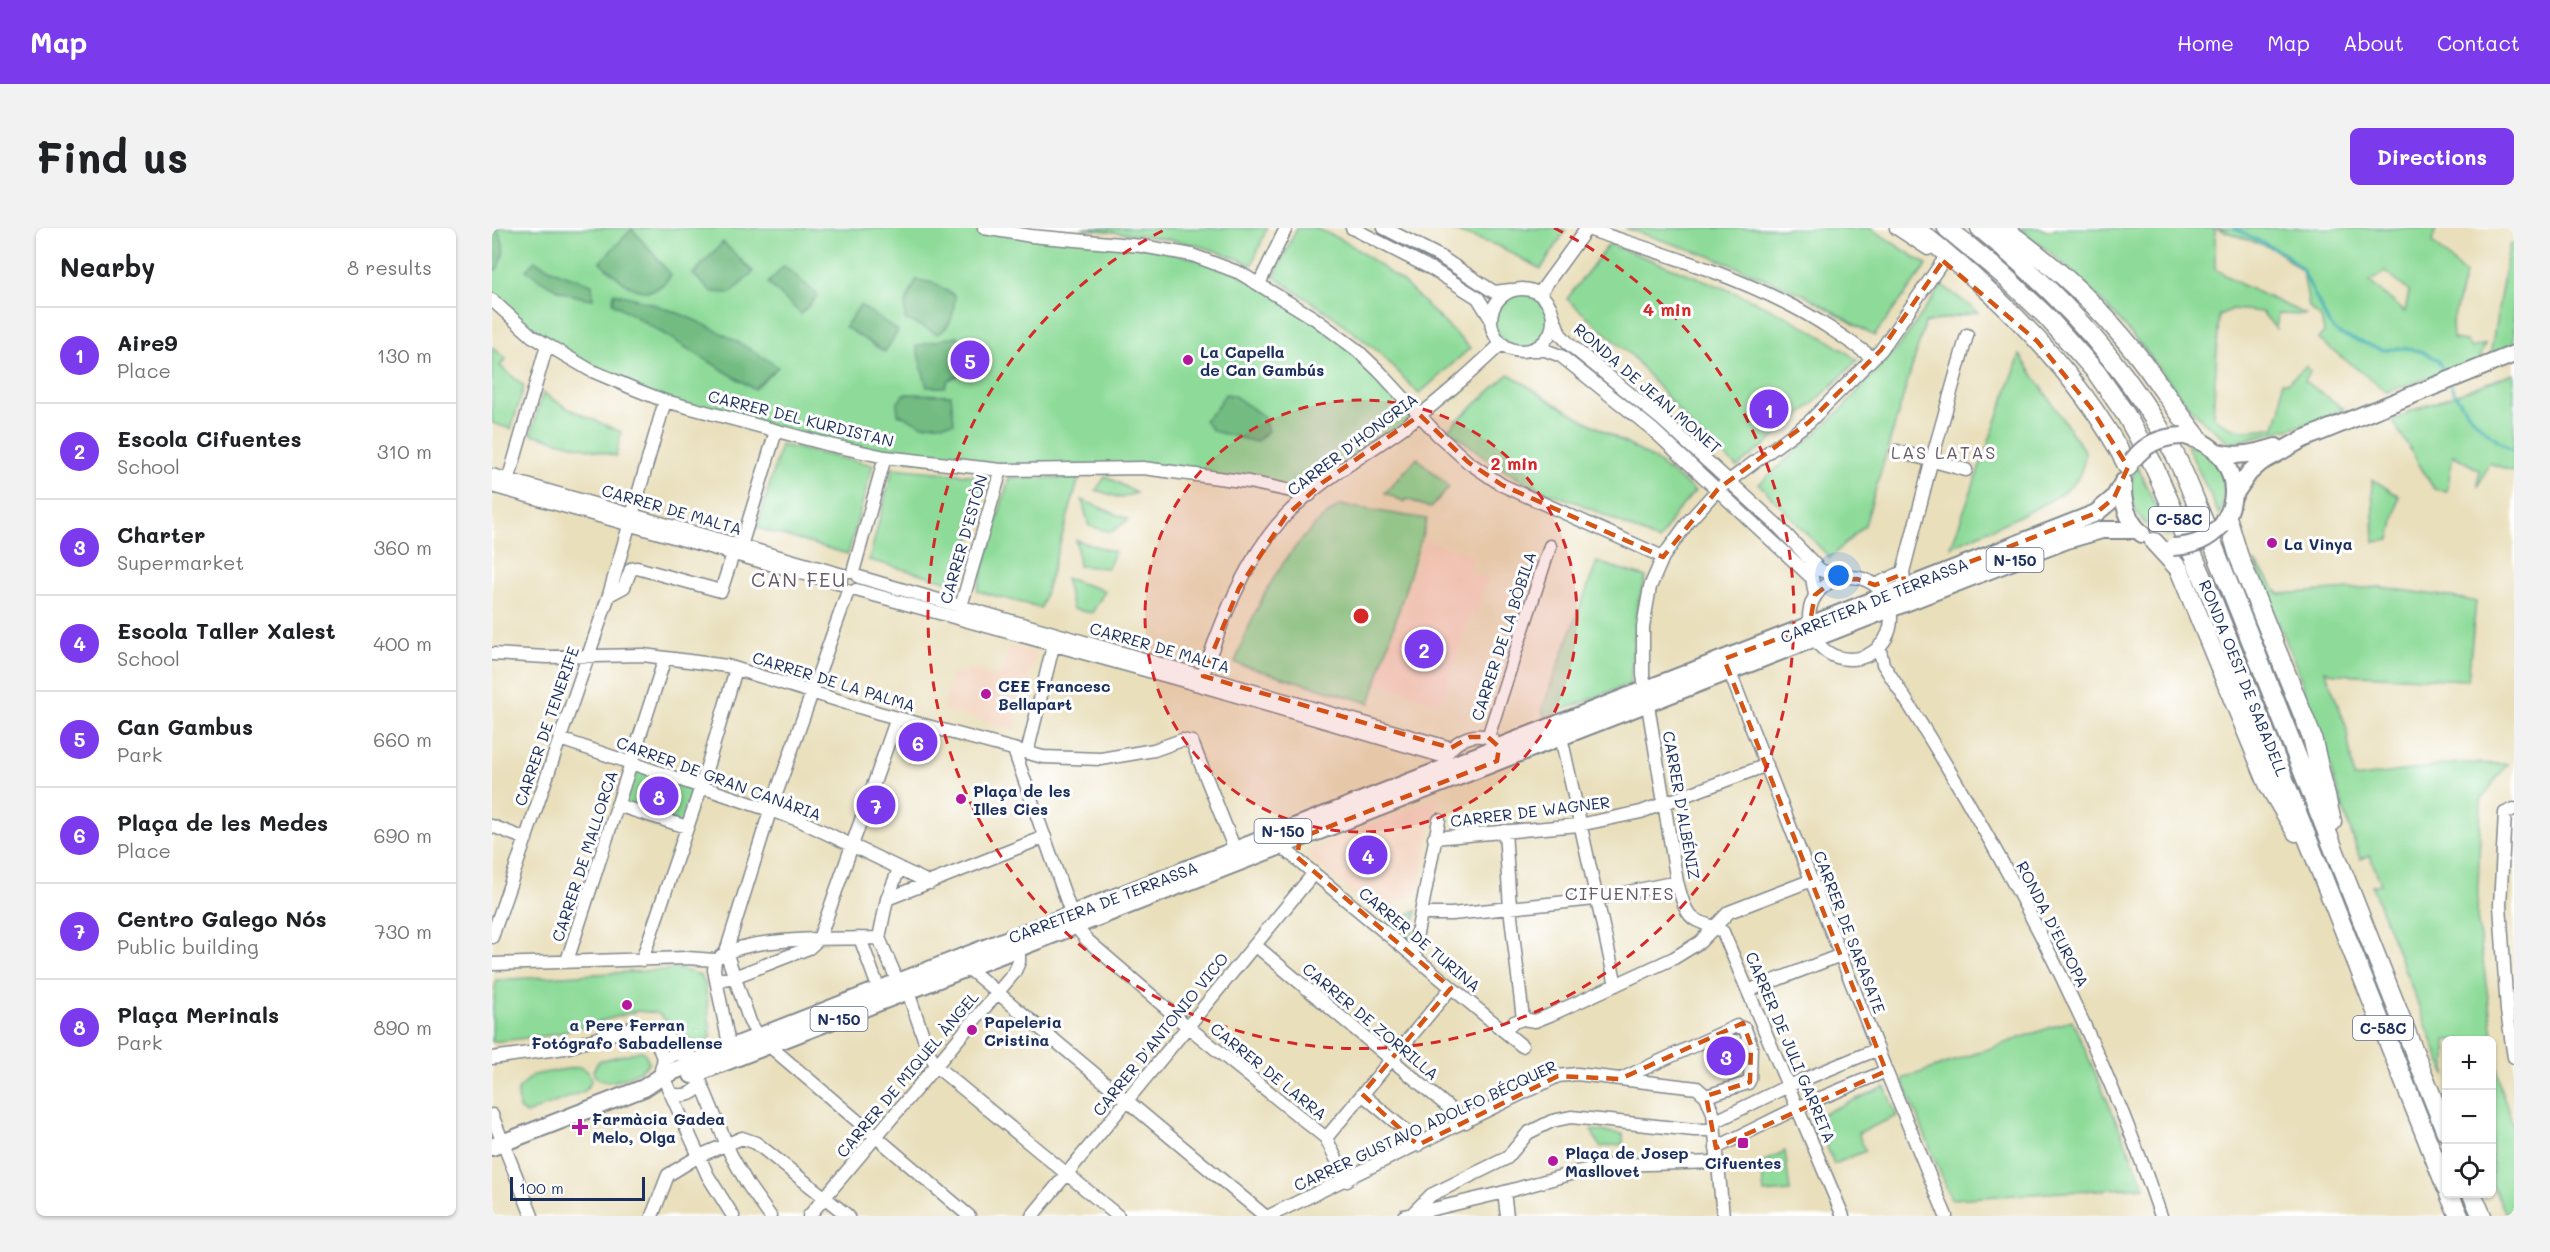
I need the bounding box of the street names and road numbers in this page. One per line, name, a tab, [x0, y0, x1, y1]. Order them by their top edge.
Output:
street label: RONDA DE JEAN MONET	[1570, 318, 1726, 458]
street label: CARRER DEL KURDISTAN	[706, 385, 896, 451]
street label: CARRER D'HONGRIA	[1283, 388, 1421, 500]
street label: CARRER D'ESTÒN	[934, 472, 992, 606]
street label: CARRER DE MALTA	[599, 479, 745, 539]
road number: C-58C	[2149, 507, 2209, 531]
road number: N-150	[1986, 548, 2044, 572]
street label: CARRER DE LA BÒBILA	[1466, 549, 1540, 723]
street label: CARRETERA DE TERRASSA	[1777, 553, 1971, 647]
street label: RONDA OEST DE SABADELL	[2195, 577, 2293, 780]
street label: CARRER DE MALTA	[1087, 617, 1233, 677]
street label: CARRER DE TENERIFE	[509, 644, 583, 808]
street label: CARRER DE LA PALMA	[750, 646, 918, 716]
street label: CARRER D'ALBÉNIZ	[1659, 729, 1705, 881]
street label: CARRER DE GRAN CANÀRIA	[614, 731, 824, 825]
street label: CARRER DE MALLORCA	[546, 768, 622, 944]
street label: CARRER DE WAGNER	[1449, 791, 1611, 831]
road number: N-150	[1254, 819, 1312, 843]
street label: CARRER DE SARASATE	[1809, 848, 1891, 1016]
street label: CARRETERA DE TERRASSA	[1006, 856, 1200, 948]
street label: RONDA D'EUROPA	[2012, 857, 2094, 991]
street label: CARRER DE TURINA	[1355, 882, 1485, 996]
street label: CARRER D'ANTONIO VICO	[1087, 948, 1233, 1120]
street label: CARRER DE JULI GARRETA	[1741, 948, 1841, 1146]
street label: CARRER DE ZORRILLA	[1298, 958, 1444, 1084]
street label: CARRER DE MIQUEL ÀNGEL	[831, 986, 983, 1161]
road number: N-150	[810, 1007, 868, 1031]
road number: C-58C	[2353, 1016, 2413, 1040]
street label: CARRER DE LARRA	[1206, 1018, 1332, 1124]
street label: CARRER GUSTAVO ADOLFO BÉCQUER	[1290, 1055, 1560, 1195]

